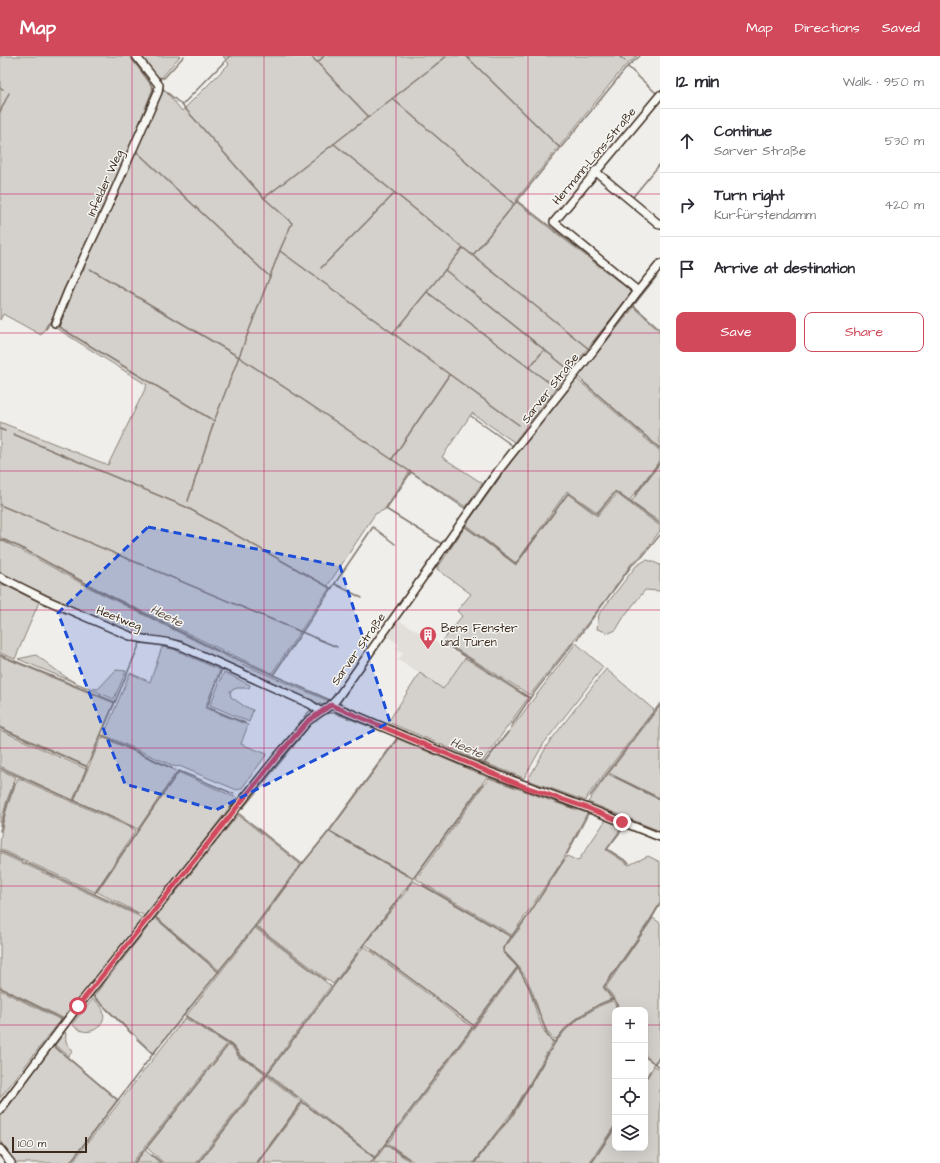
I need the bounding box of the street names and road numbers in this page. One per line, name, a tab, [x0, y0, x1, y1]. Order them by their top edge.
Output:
street label: Hermann-Löns-Straße	[548, 103, 641, 209]
street label: Infelder Weg	[83, 147, 129, 220]
street label: Sarver Straße	[518, 349, 584, 427]
street label: Heetweg	[93, 602, 144, 636]
street label: Sarver Straße	[327, 609, 390, 689]

